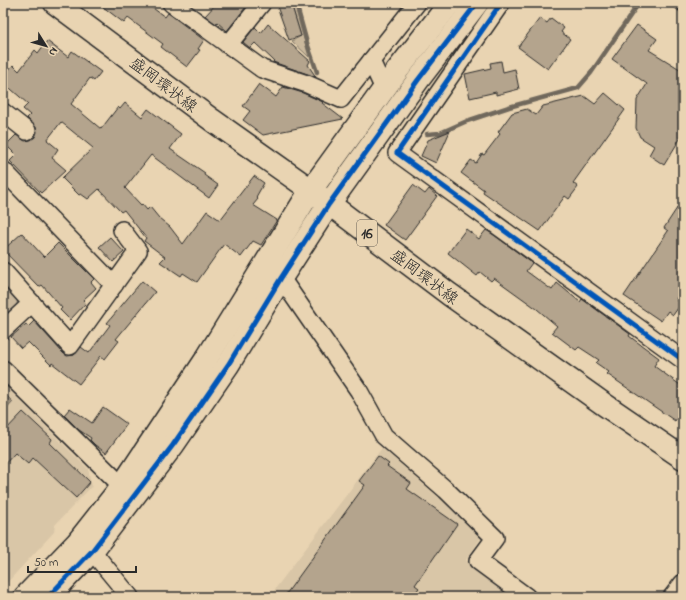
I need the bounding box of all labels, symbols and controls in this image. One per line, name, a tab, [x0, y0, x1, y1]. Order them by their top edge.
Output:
north arrow	[26, 26, 66, 66]
text: N	[45, 44, 62, 59]
street label: 盛岡環状線	[124, 52, 202, 119]
road number: 16	[357, 220, 377, 246]
street label: 盛岡環状線	[385, 244, 463, 311]
scale bar	[28, 548, 136, 574]
text: 50 m	[34, 554, 58, 572]

